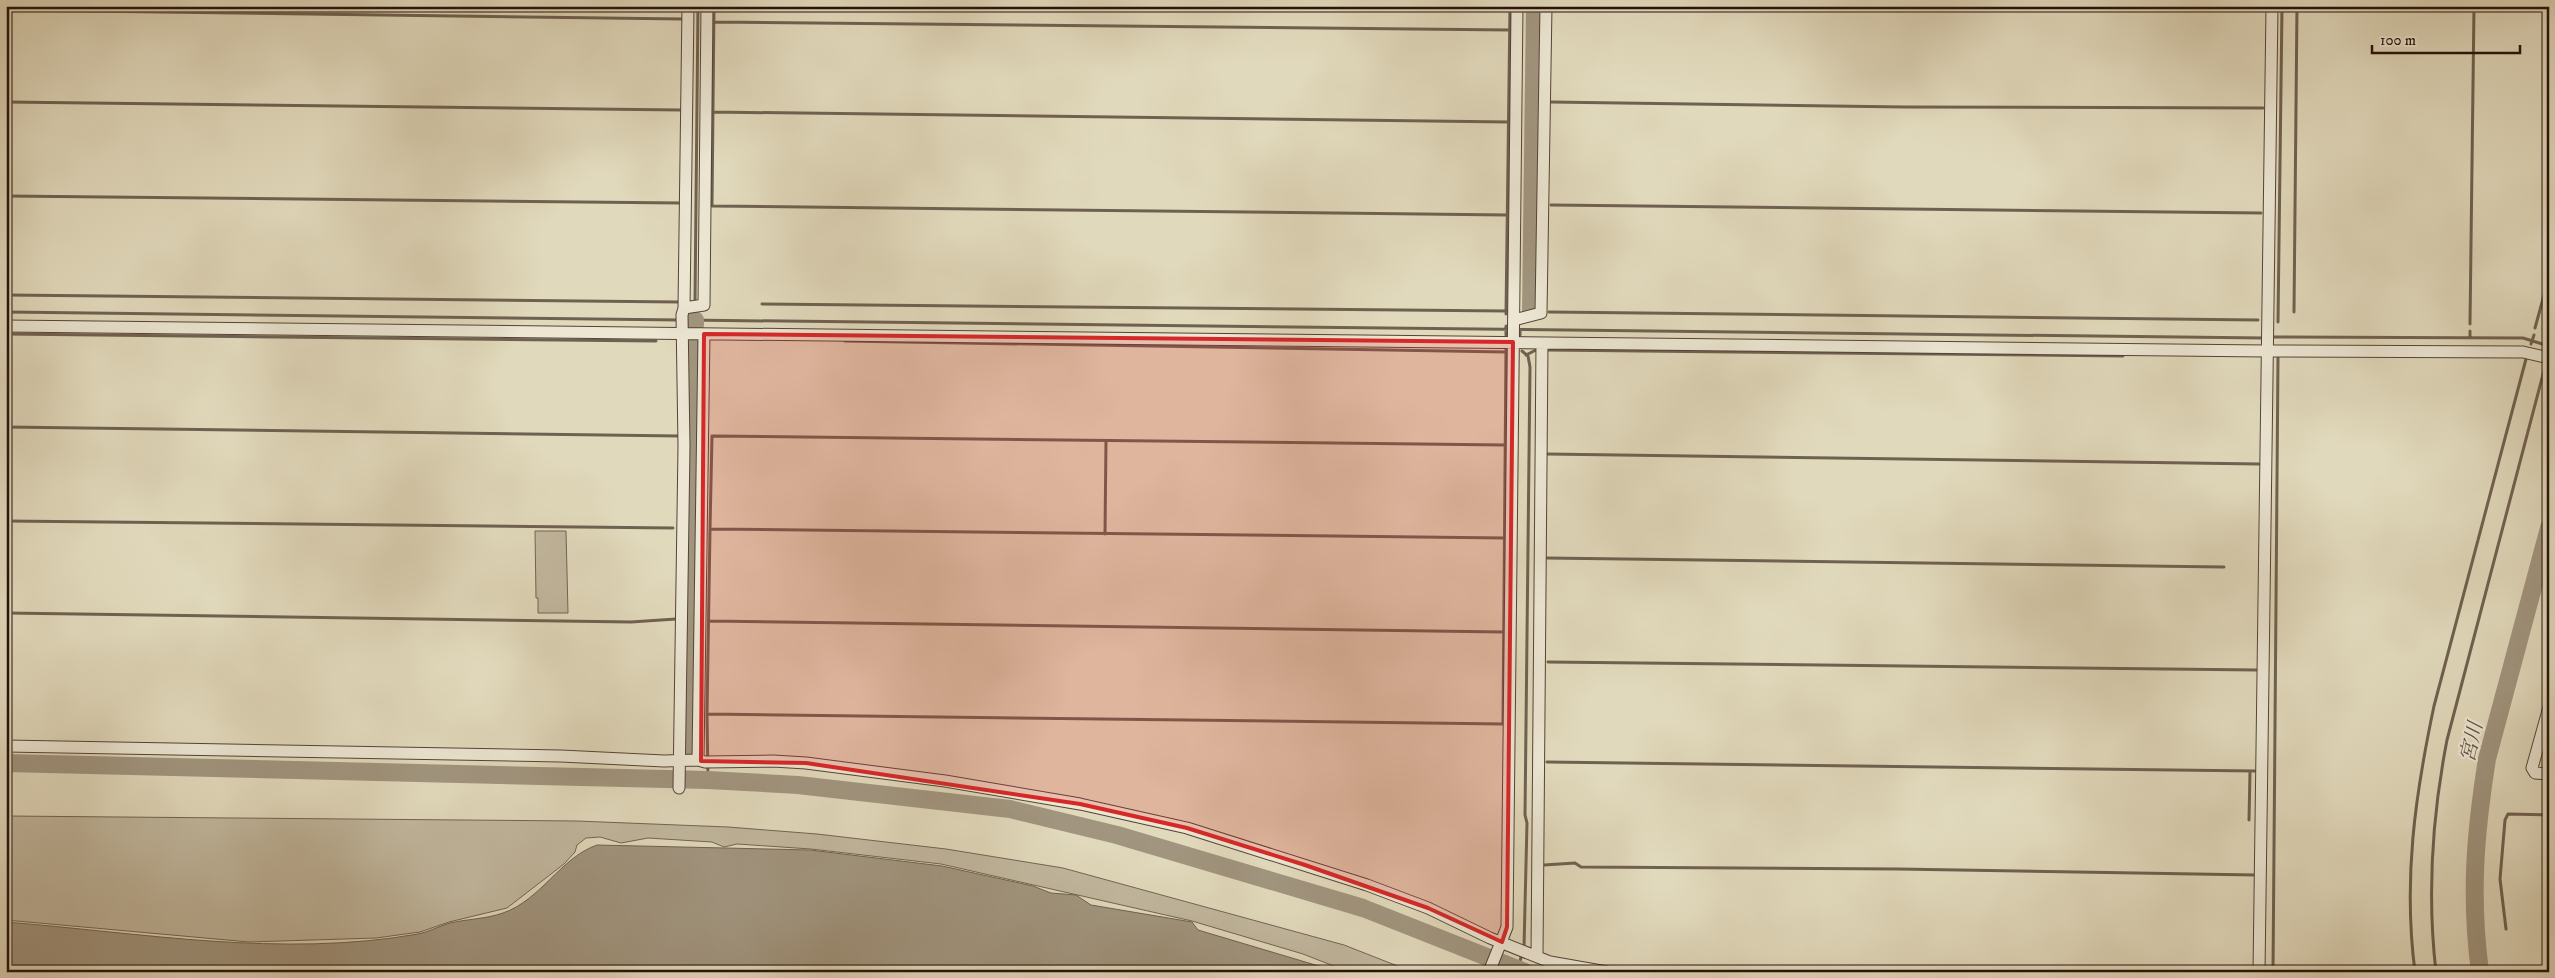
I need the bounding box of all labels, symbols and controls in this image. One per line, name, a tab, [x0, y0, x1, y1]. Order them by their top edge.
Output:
scale bar	[2372, 22, 2520, 54]
text: 100 m	[2380, 31, 2416, 50]
water label: 宮川	[2456, 718, 2490, 765]

